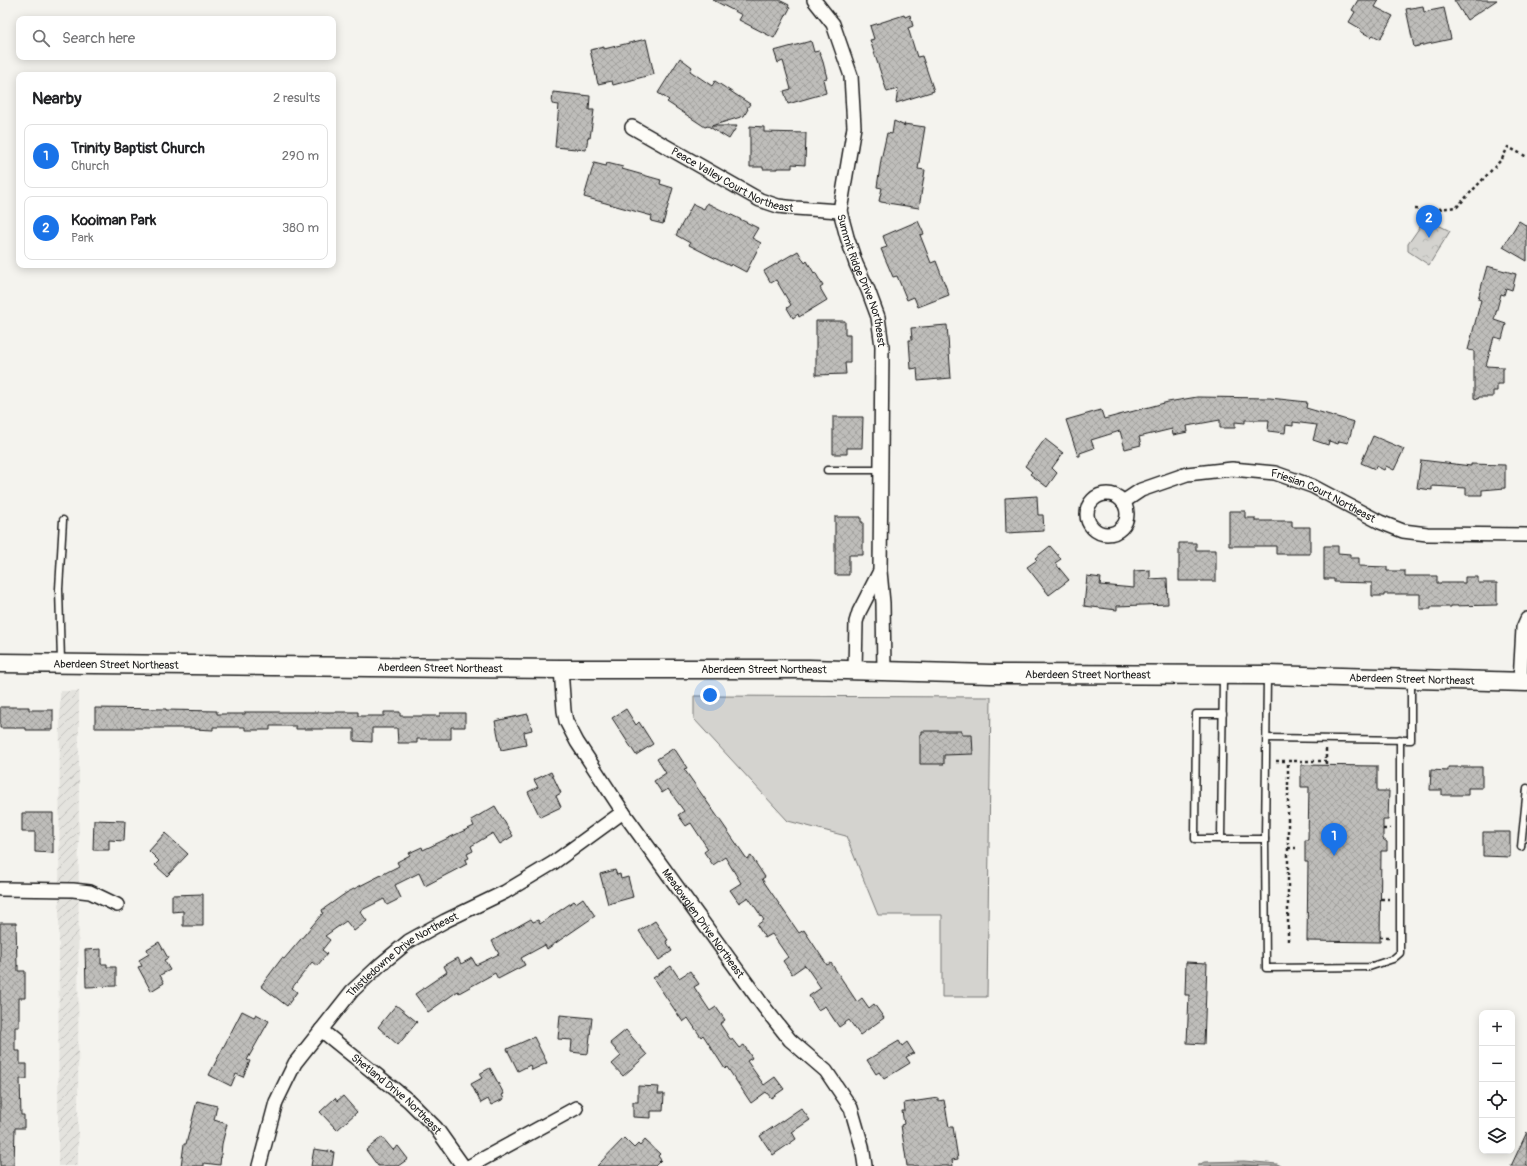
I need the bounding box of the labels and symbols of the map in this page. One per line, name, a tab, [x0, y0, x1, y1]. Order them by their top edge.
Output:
street label: Peace Valley Court Northeast	[669, 145, 795, 215]
pin: 2	[1416, 205, 1442, 238]
street label: Summit Ridge Drive Northeast	[834, 213, 888, 348]
street label: Friesian Court Northeast	[1270, 467, 1378, 526]
street label: Aberdeen Street Northeast	[53, 658, 179, 672]
street label: Aberdeen Street Northeast	[377, 661, 503, 675]
street label: Aberdeen Street Northeast	[701, 663, 827, 677]
street label: Aberdeen Street Northeast	[1025, 668, 1151, 682]
street label: Aberdeen Street Northeast	[1349, 671, 1475, 688]
your location	[700, 685, 720, 705]
pin: 1	[1321, 823, 1347, 856]
street label: Meadowglen Drive Northeast	[659, 866, 747, 981]
street label: Thistledowne Drive Northeast	[344, 909, 461, 1000]
street label: Shetland Drive Northeast	[349, 1051, 444, 1137]

